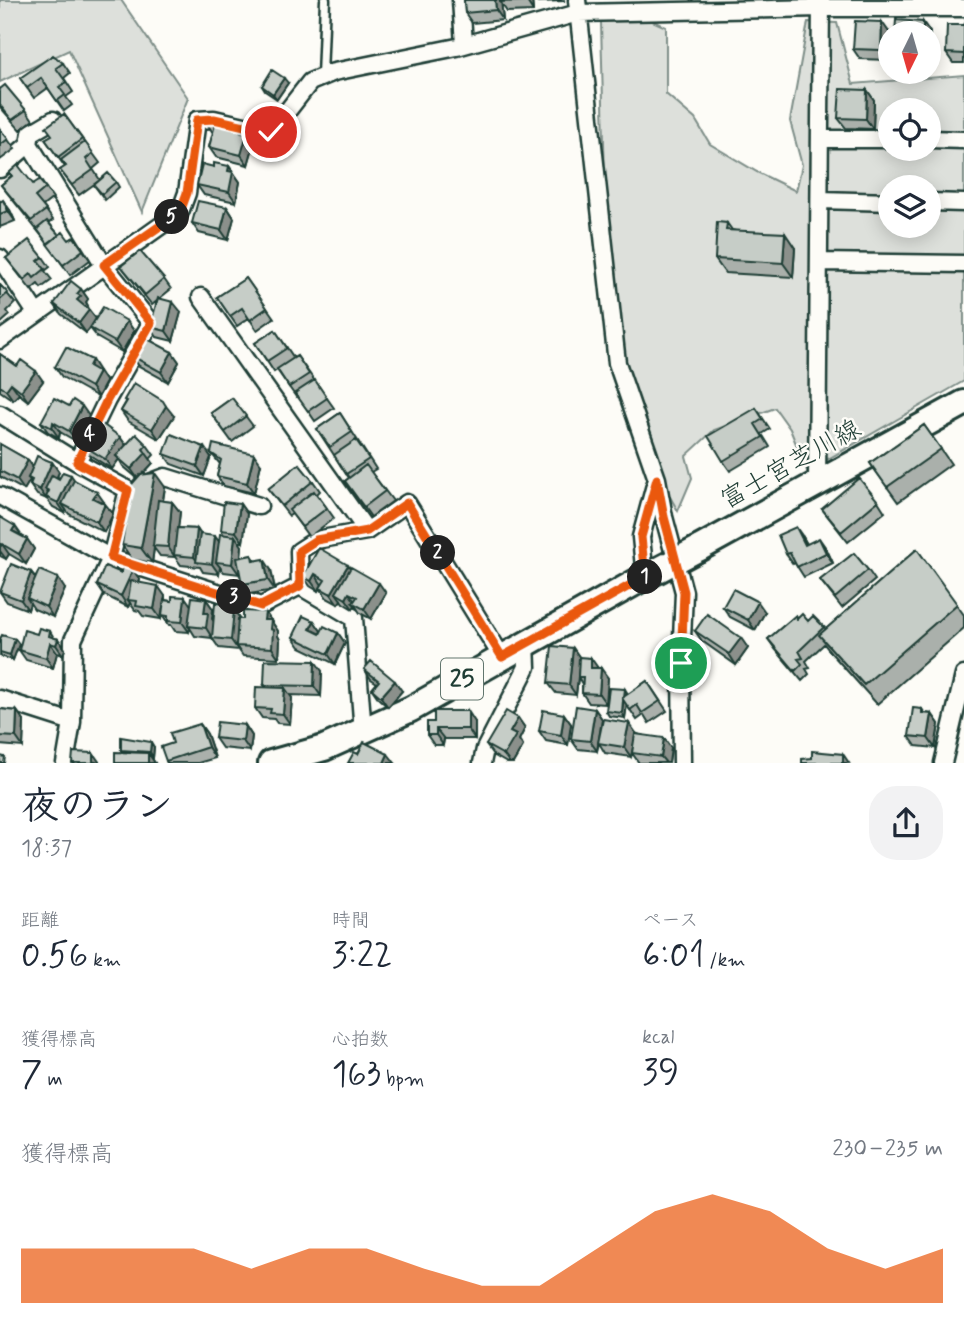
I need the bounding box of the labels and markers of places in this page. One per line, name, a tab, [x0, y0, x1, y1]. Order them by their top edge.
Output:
pin	[241, 102, 301, 162]
pin: 5	[154, 200, 190, 234]
pin: 4	[72, 418, 108, 452]
pin: 2	[420, 536, 456, 570]
pin: 1	[628, 560, 662, 594]
pin: 3	[216, 580, 252, 614]
pin	[651, 633, 711, 693]

